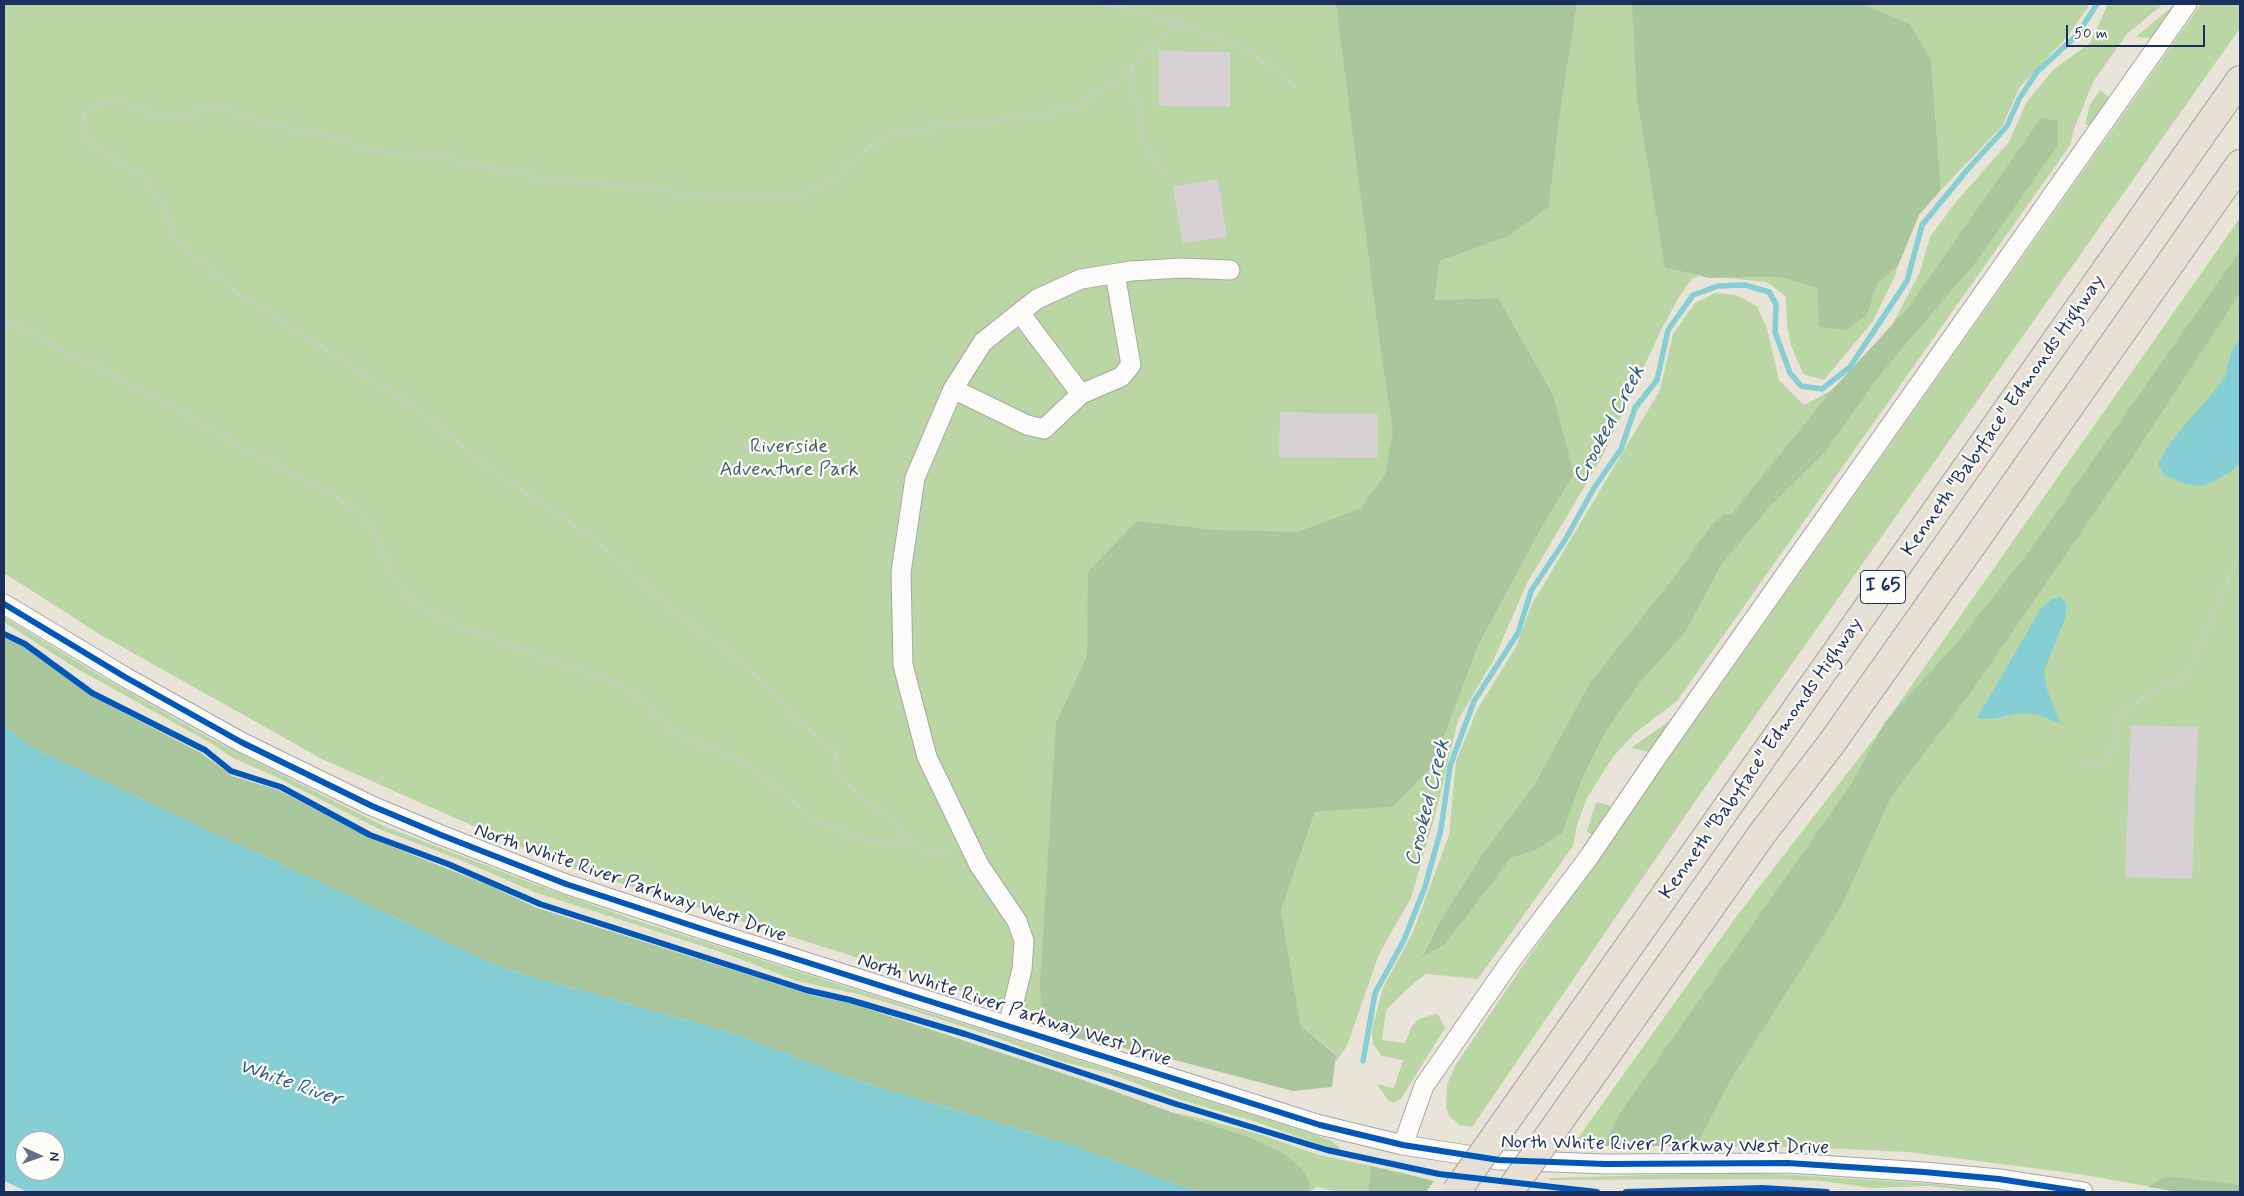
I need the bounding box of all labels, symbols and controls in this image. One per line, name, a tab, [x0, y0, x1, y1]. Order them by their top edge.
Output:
scale bar	[2069, 15, 2208, 47]
text: 50 m	[2074, 24, 2108, 44]
street label: Kenneth "Babyface" Edmonds Highway	[1897, 271, 2111, 561]
water label: Crooked Creek	[1568, 362, 1652, 488]
park label: Riverside Adventure Park	[719, 436, 859, 483]
road number: I 65	[1860, 570, 1906, 604]
street label: Kenneth "Babyface" Edmonds Highway	[1655, 614, 1869, 904]
water label: Crooked Creek	[1401, 737, 1457, 869]
street label: North White River Parkway West Drive	[471, 819, 789, 949]
street label: North White River Parkway West Drive	[854, 949, 1174, 1073]
water label: White River	[235, 1055, 345, 1113]
north arrow	[15, 1131, 65, 1181]
street label: North White River Parkway West Drive	[1501, 1131, 1829, 1161]
text: N	[45, 1152, 63, 1161]

